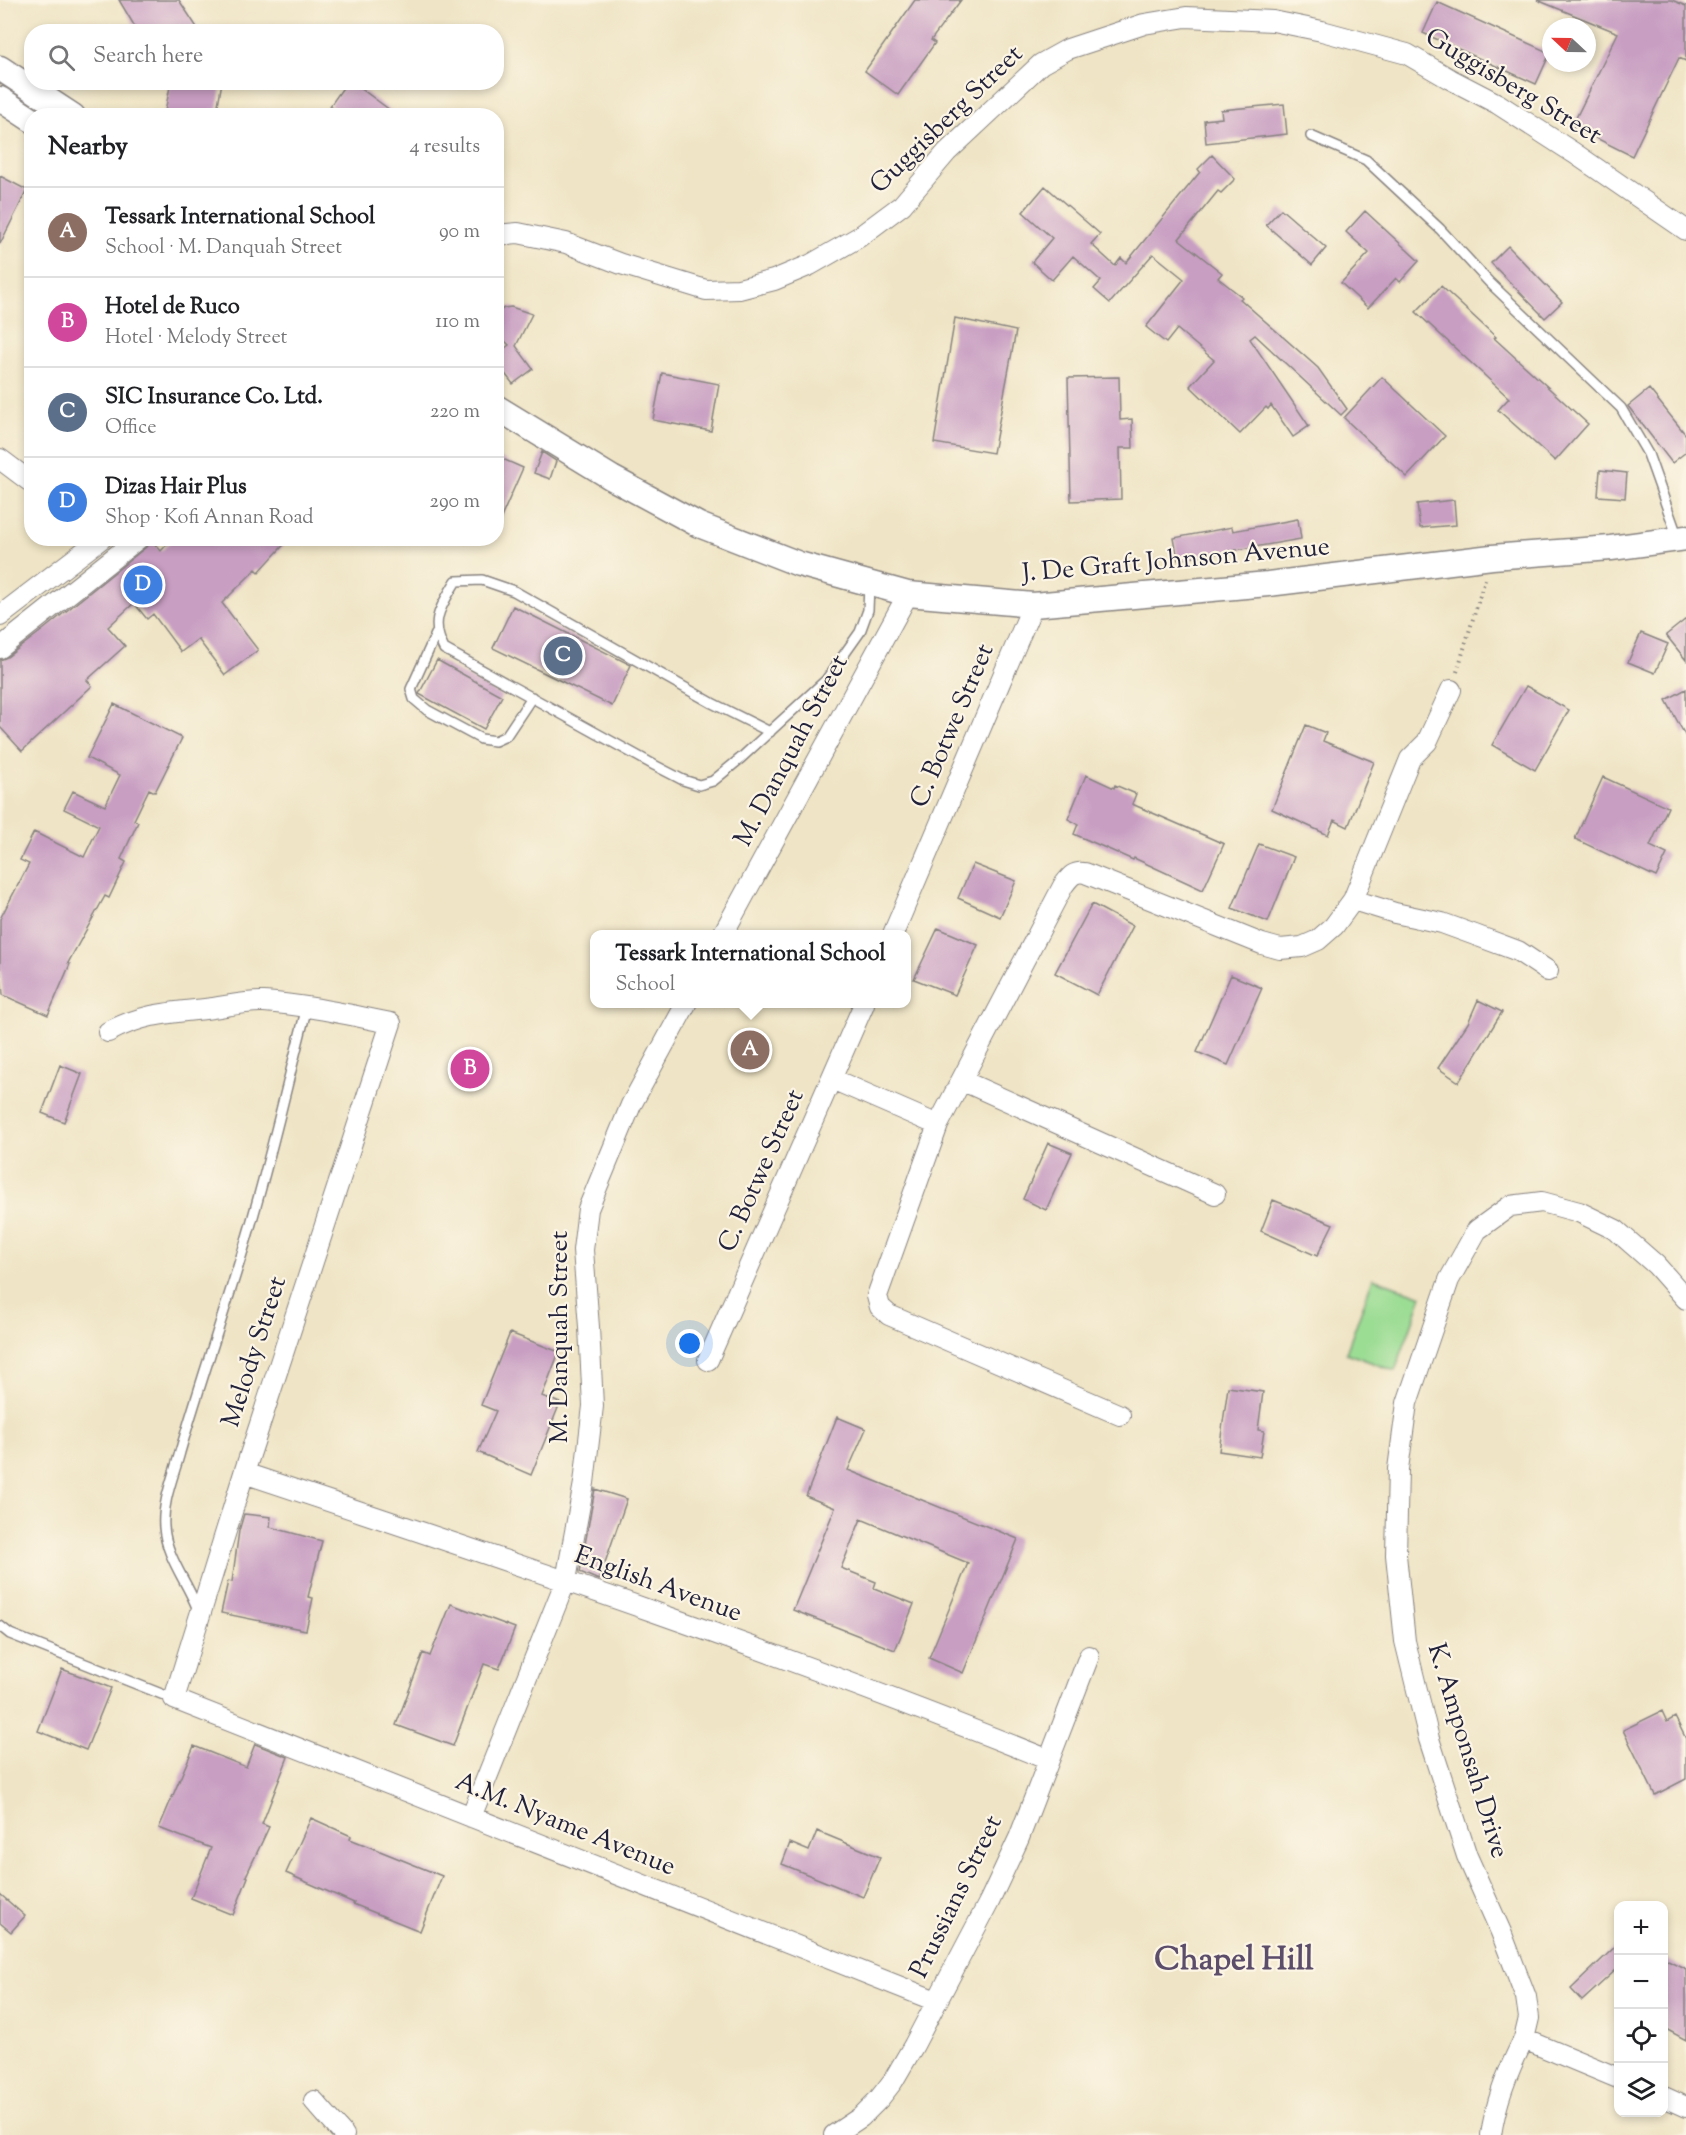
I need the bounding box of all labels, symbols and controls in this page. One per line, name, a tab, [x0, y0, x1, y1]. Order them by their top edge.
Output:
north arrow	[1542, 18, 1596, 72]
street label: Guggisberg Street	[1418, 20, 1608, 154]
search box	[24, 24, 504, 90]
street label: Guggisberg Street	[862, 37, 1032, 203]
icon: search	[45, 41, 78, 74]
text: Search here	[93, 41, 203, 73]
text: Nearby	[48, 129, 128, 166]
text: 4 results	[409, 133, 480, 162]
text: Tessark International School	[105, 202, 375, 234]
text: A	[59, 218, 76, 247]
text: 90 m	[439, 218, 480, 247]
text: School · M. Danquah Street	[105, 234, 342, 263]
text: Hotel de Ruco	[105, 292, 240, 324]
text: B	[61, 308, 74, 337]
text: 110 m	[435, 308, 480, 337]
text: Hotel · Melody Street	[105, 324, 287, 353]
text: SIC Insurance Co. Ltd.	[105, 382, 323, 414]
text: C	[59, 398, 76, 427]
text: 220 m	[430, 398, 480, 427]
text: Office	[105, 414, 157, 443]
text: Dizas Hair Plus	[105, 472, 247, 504]
text: D	[60, 488, 75, 517]
text: 290 m	[430, 488, 480, 517]
text: Shop · Kofi Annan Road	[105, 504, 314, 533]
street label: J. De Graft Johnson Avenue	[1019, 529, 1331, 593]
pin: D	[124, 562, 162, 608]
pin: C	[544, 634, 582, 678]
street label: C. Botwe Street	[902, 638, 1004, 814]
street label: M. Danquah Street	[726, 648, 858, 854]
popup	[590, 930, 911, 1008]
text: Tessark International School	[615, 939, 886, 971]
text: School	[615, 971, 675, 1000]
pin: A	[730, 1028, 770, 1072]
pin: B	[450, 1046, 490, 1092]
street label: C. Botwe Street	[710, 1084, 814, 1258]
street label: M. Danquah Street	[542, 1230, 579, 1443]
street label: Melody Street	[213, 1272, 297, 1432]
your location	[675, 1329, 704, 1358]
street label: English Avenue	[569, 1538, 747, 1632]
street label: K. Amponsah Drive	[1417, 1639, 1517, 1863]
street label: A.M. Nyame Avenue	[449, 1764, 681, 1886]
street label: Prussians Street	[902, 1809, 1012, 1985]
map controls	[1614, 1901, 1668, 2117]
button: +	[1614, 1901, 1668, 1955]
district label: Chapel Hill	[1154, 1938, 1314, 1984]
button: −	[1614, 1955, 1668, 2009]
button: locate	[1614, 2009, 1668, 2063]
button: layers	[1614, 2063, 1668, 2117]

